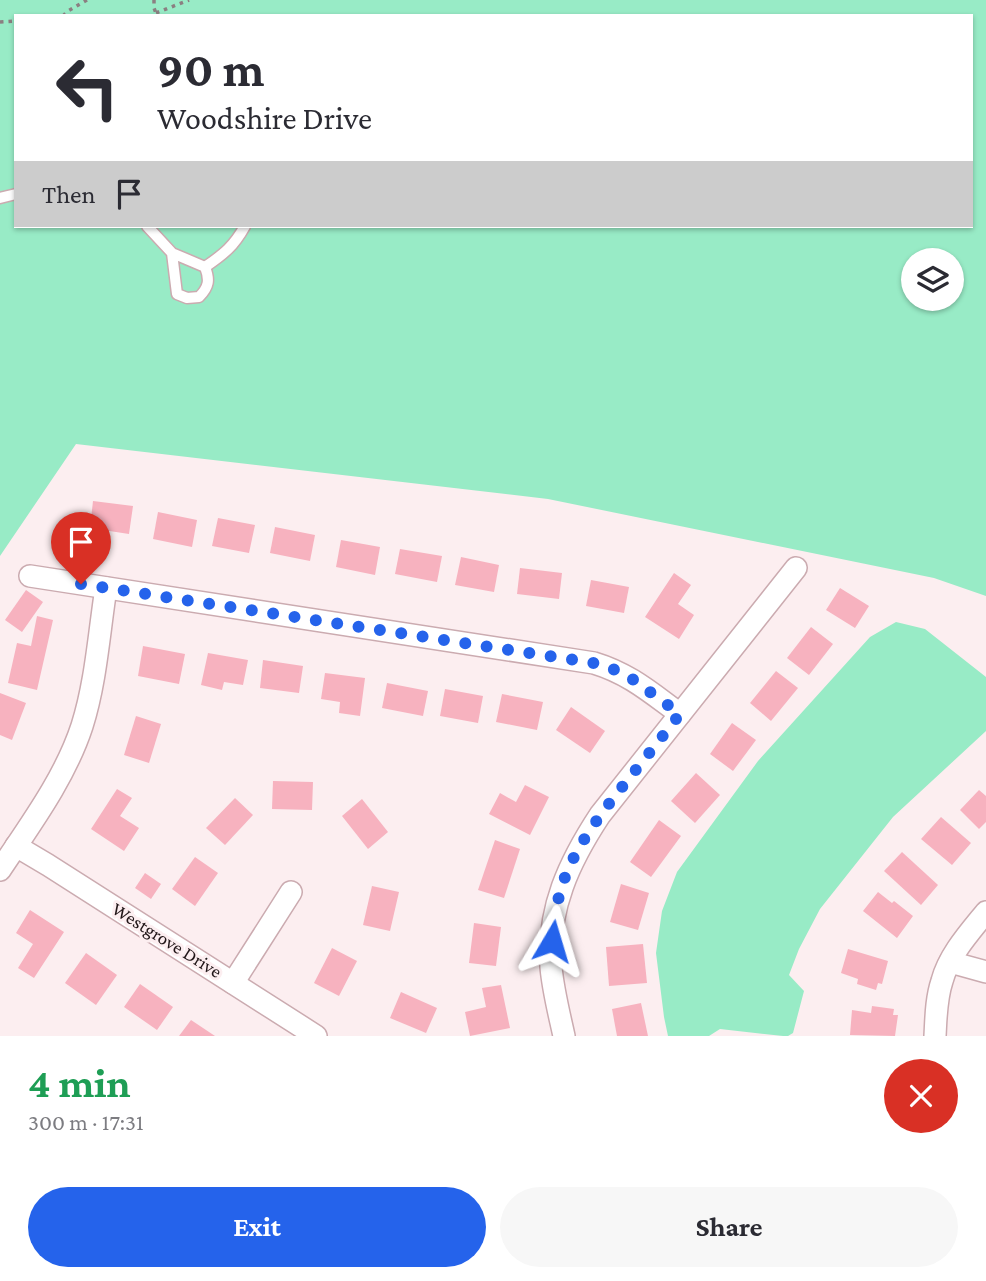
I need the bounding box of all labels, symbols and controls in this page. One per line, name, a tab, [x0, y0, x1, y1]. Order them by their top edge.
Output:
icon: left	[42, 42, 133, 133]
text: 90 m	[157, 42, 264, 97]
text: Woodshire Drive	[157, 100, 372, 136]
icon: arrive	[110, 175, 148, 213]
text: Then	[42, 180, 96, 209]
map controls	[901, 248, 964, 311]
button: layers	[901, 248, 964, 311]
pin	[51, 512, 111, 584]
icon: arrive	[62, 523, 100, 561]
street label: Westgrove Drive	[108, 898, 226, 982]
position arrow	[515, 904, 589, 978]
text: 4 min	[28, 1059, 131, 1106]
button: close	[884, 1059, 958, 1133]
text: 300 m · 17:31	[28, 1109, 144, 1135]
button: Exit	[28, 1187, 486, 1267]
button: Share	[500, 1187, 958, 1267]

